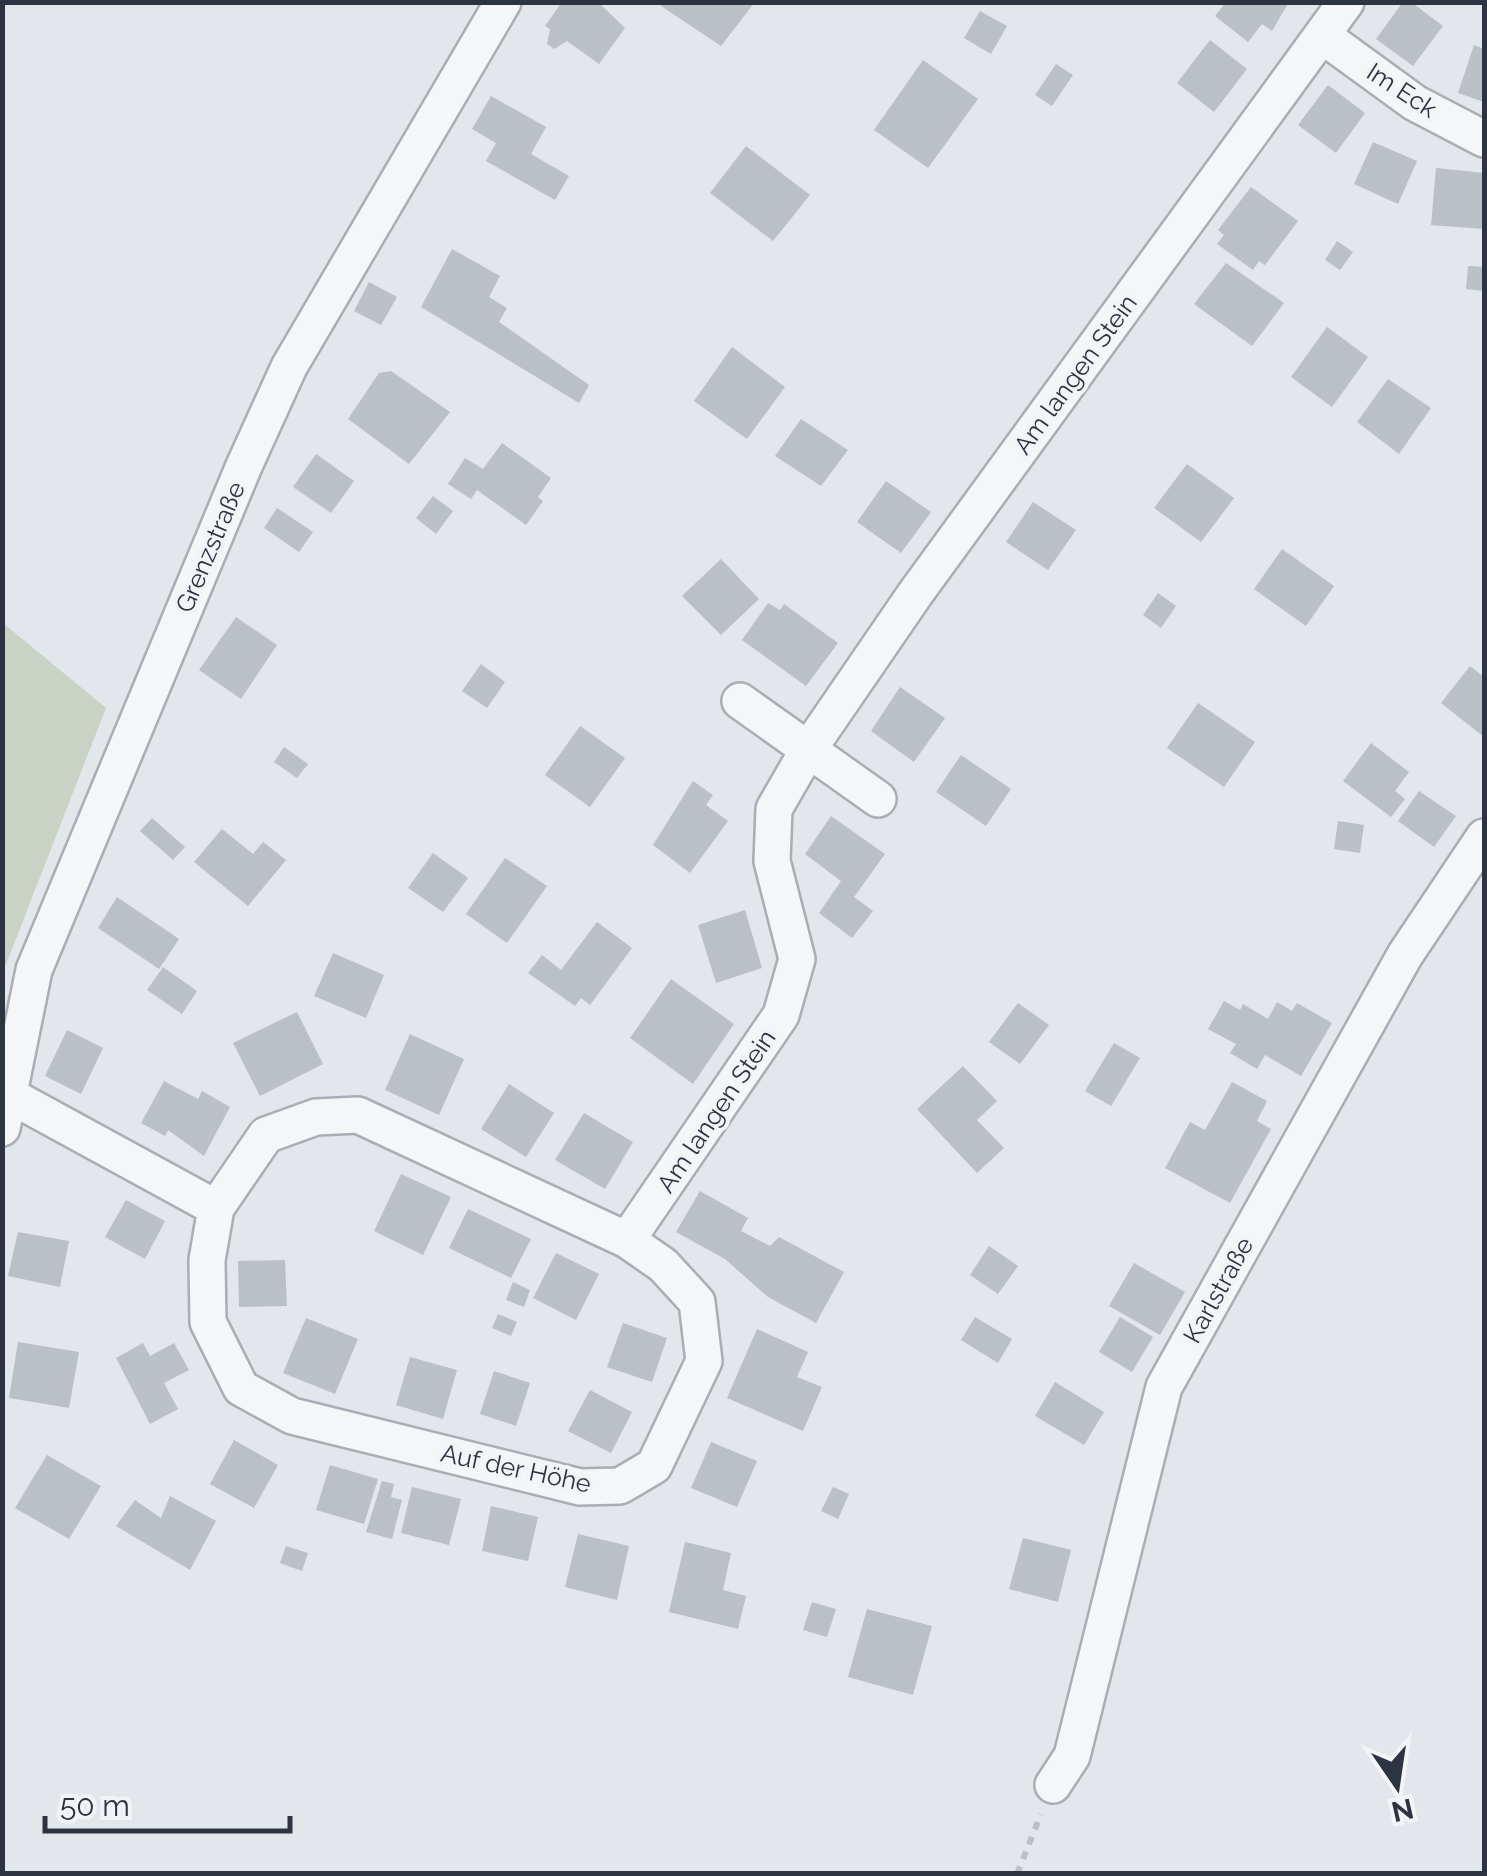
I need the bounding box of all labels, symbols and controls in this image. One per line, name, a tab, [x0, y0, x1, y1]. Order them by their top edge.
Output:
street label: Im Eck	[1361, 56, 1443, 124]
street label: Am langen Stein	[1007, 288, 1143, 460]
street label: Grenzstraße	[169, 477, 251, 617]
street label: Am langen Stein	[650, 1024, 782, 1198]
street label: Karlstraße	[1177, 1232, 1259, 1348]
street label: Auf der Höhe	[438, 1437, 594, 1499]
north arrow	[1347, 1736, 1447, 1836]
scale bar	[45, 1771, 290, 1833]
text: 50 m	[60, 1788, 130, 1823]
text: N	[1388, 1791, 1417, 1828]

